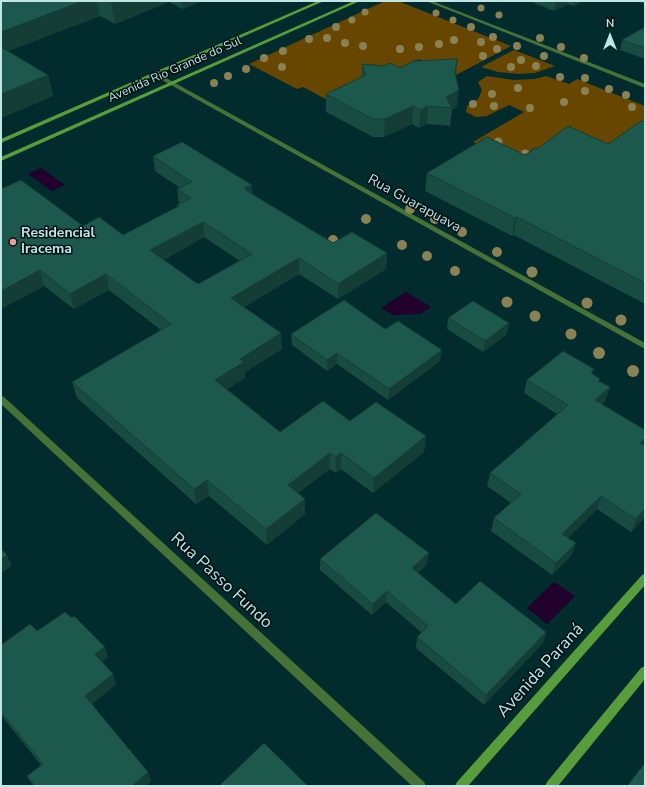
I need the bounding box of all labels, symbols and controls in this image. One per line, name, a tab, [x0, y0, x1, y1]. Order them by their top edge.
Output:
north arrow	[590, 16, 630, 56]
text: N	[606, 16, 614, 31]
street label: Avenida Rio Grande do Sul	[106, 34, 244, 106]
street label: Rua Guarapuava	[364, 171, 464, 237]
place label: Residencial Iracema	[21, 226, 95, 258]
marker: Residencial Iracema	[8, 237, 18, 247]
street label: Rua Passo Fundo	[166, 529, 276, 633]
street label: Avenida Paraná	[493, 620, 589, 722]

